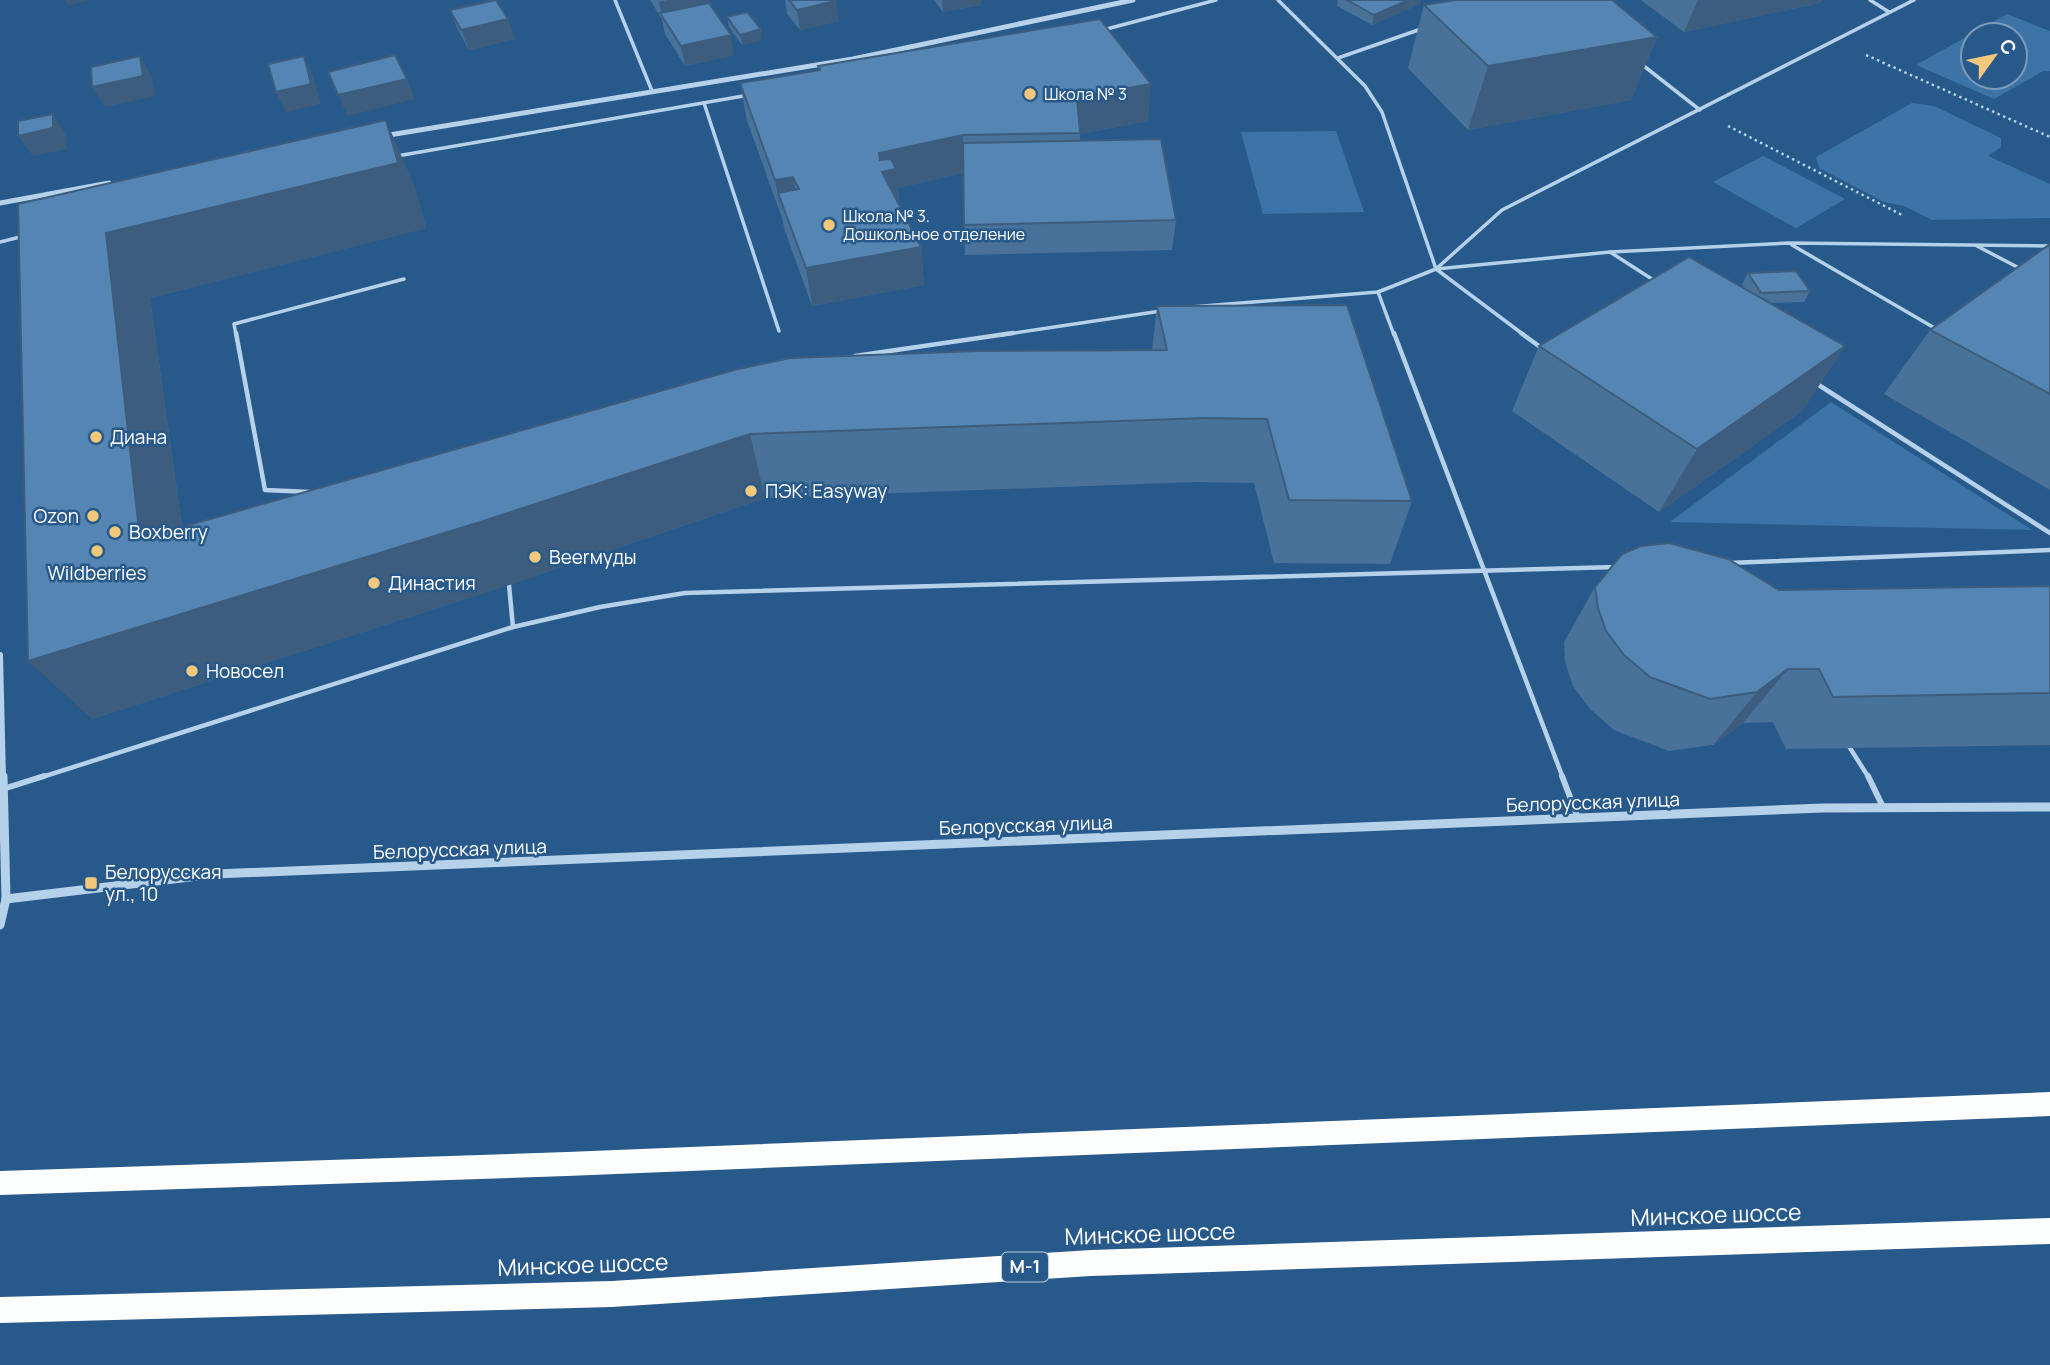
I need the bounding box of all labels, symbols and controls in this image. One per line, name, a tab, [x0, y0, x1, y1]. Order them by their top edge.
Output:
north arrow	[1959, 21, 2029, 91]
text: С	[1994, 34, 2023, 60]
place label: Школа № 3	[1044, 83, 1127, 105]
marker: Школа № 3	[1022, 86, 1038, 102]
place label: Школа № 3. Дошкольное отделение	[843, 205, 1025, 245]
marker: Школа № 3. Дошкольное отделение	[821, 217, 837, 233]
place label: Диана	[110, 424, 167, 450]
marker: Диана	[88, 429, 104, 445]
place label: ПЭК: Easyway	[765, 478, 887, 504]
marker: ПЭК: Easyway	[743, 483, 759, 499]
place label: Ozon	[33, 503, 79, 529]
marker: Ozon	[85, 508, 101, 524]
place label: Boxberry	[129, 519, 208, 545]
marker: Boxberry	[107, 524, 123, 540]
marker: Wildberries	[89, 543, 105, 559]
place label: Beerмуды	[549, 544, 637, 570]
marker: Beerмуды	[527, 549, 543, 565]
place label: Wildberries	[47, 560, 147, 586]
place label: Династия	[388, 570, 476, 596]
marker: Династия	[366, 575, 382, 591]
place label: Новосел	[206, 658, 284, 684]
marker: Новосел	[184, 663, 200, 679]
street label: Белорусская улица	[1506, 786, 1680, 818]
street label: Белорусская улица	[939, 809, 1113, 841]
street label: Белорусская улица	[373, 833, 547, 865]
place label: Белорусская ул., 10	[105, 859, 222, 907]
marker: Белорусская ул., 10	[83, 875, 99, 891]
street label: Минское шоссе	[1630, 1195, 1802, 1233]
street label: Минское шоссе	[1064, 1214, 1236, 1252]
street label: Минское шоссе	[497, 1245, 669, 1283]
road number: М-1	[1002, 1252, 1048, 1282]

